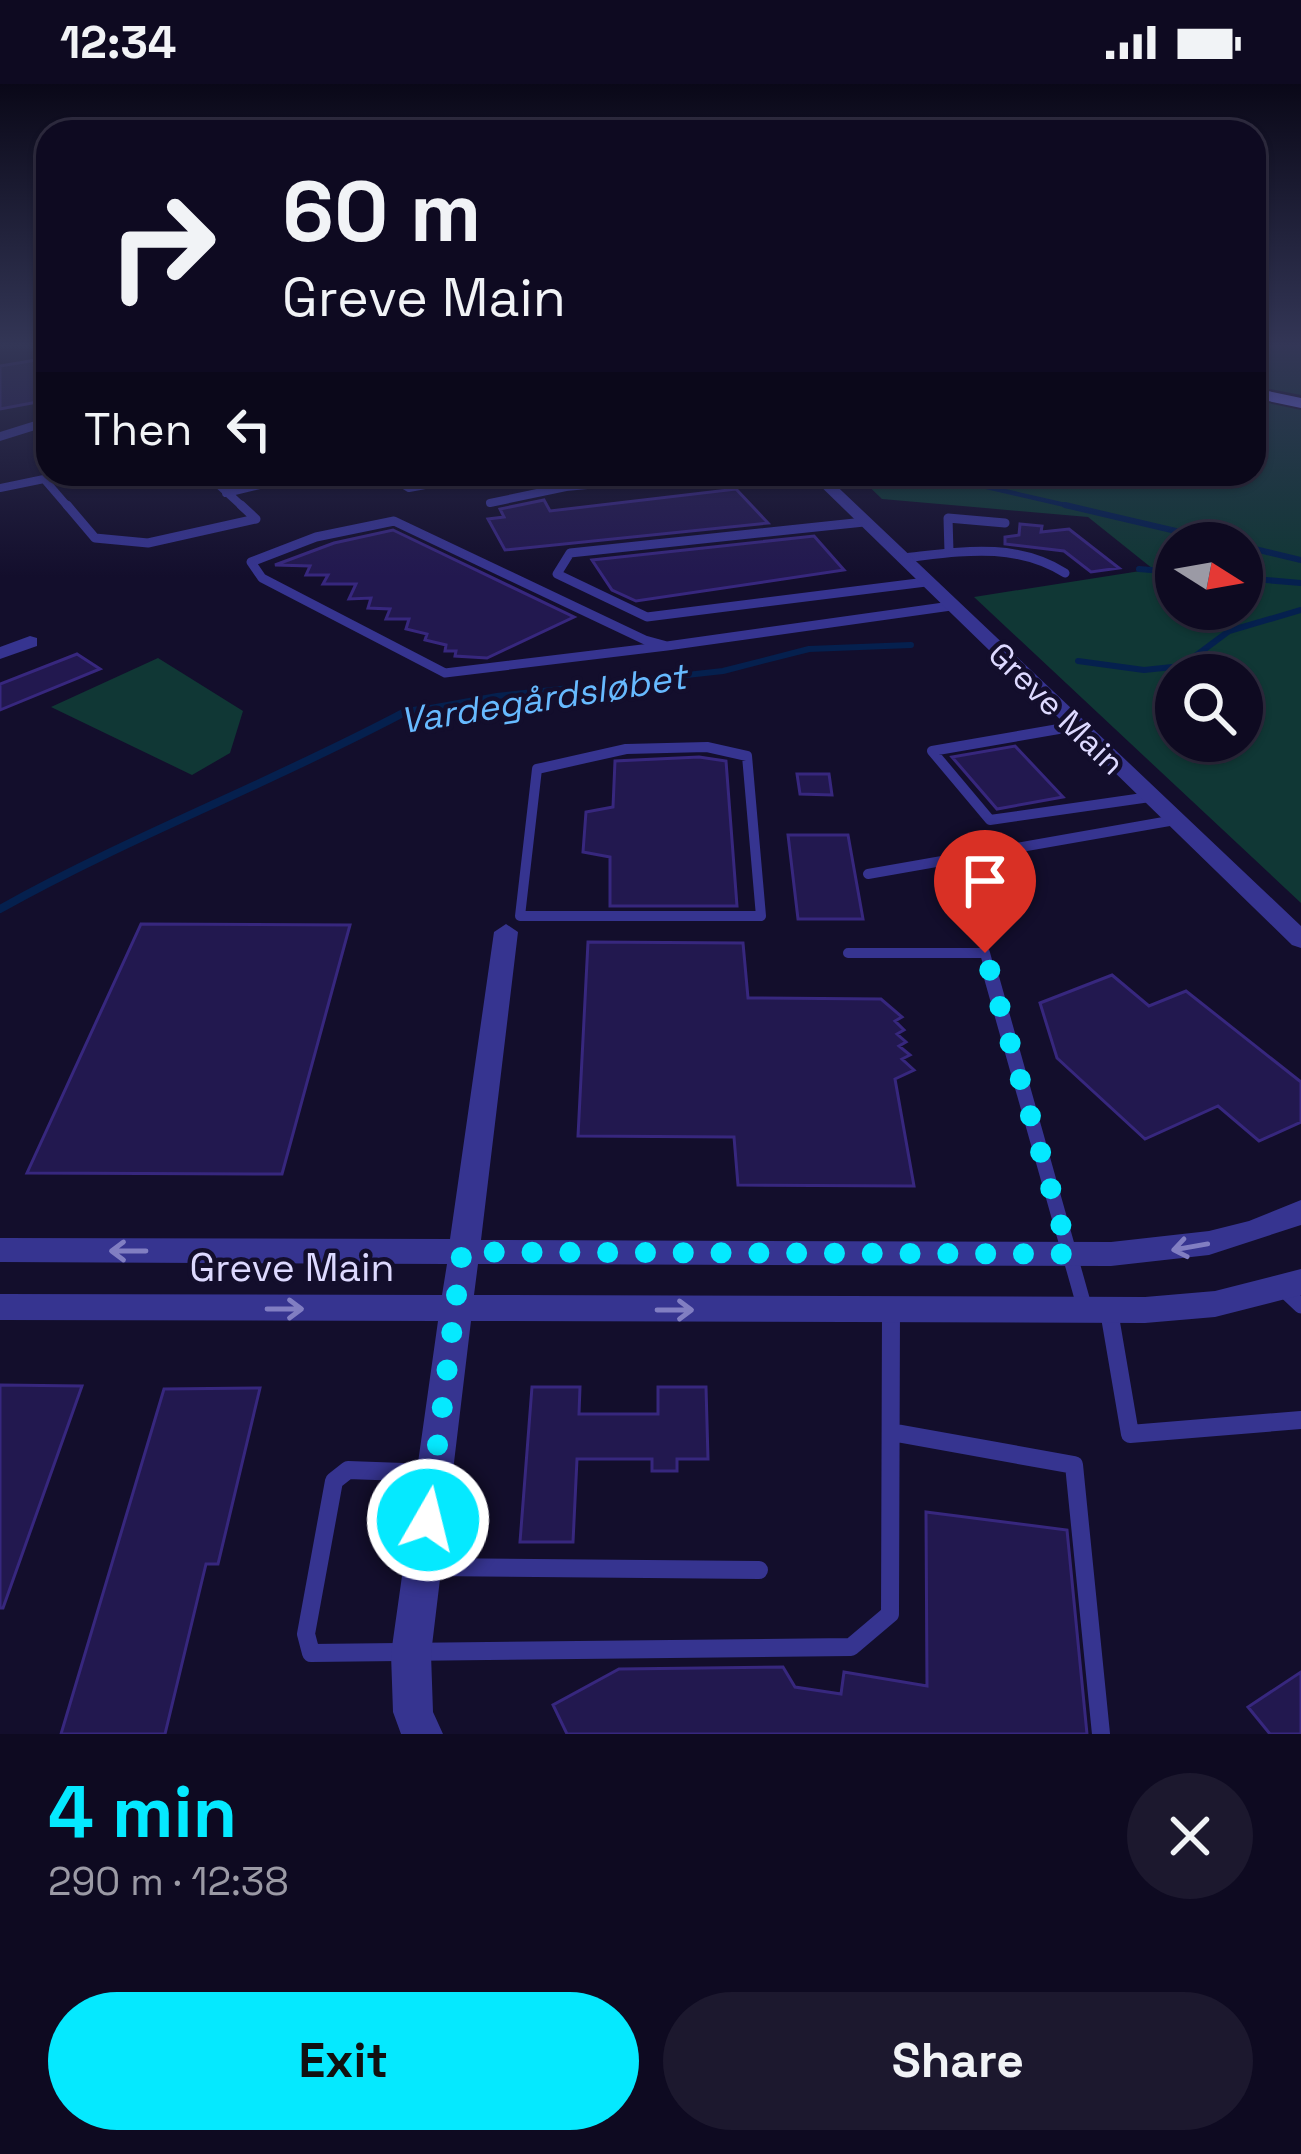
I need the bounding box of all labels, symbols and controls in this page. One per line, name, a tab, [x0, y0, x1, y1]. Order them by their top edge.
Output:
text: 12:34	[60, 14, 176, 71]
text: 60 m	[282, 158, 481, 266]
icon: right	[84, 168, 240, 324]
text: Greve Main	[282, 263, 566, 332]
icon: left	[216, 396, 282, 462]
text: Then	[84, 401, 192, 458]
north arrow	[1155, 522, 1263, 630]
map controls	[1155, 522, 1263, 762]
street label: Greve Main	[979, 633, 1133, 784]
water label: Vardegårdsløbet	[397, 653, 693, 744]
button: search	[1155, 654, 1263, 762]
pin	[934, 830, 1036, 953]
icon: arrive	[952, 848, 1018, 914]
one-way arrow	[1171, 1237, 1210, 1259]
one-way arrow	[109, 1239, 148, 1262]
street label: Greve Main	[190, 1243, 395, 1292]
one-way arrow	[265, 1298, 304, 1320]
one-way arrow	[655, 1299, 694, 1321]
position arrow	[365, 1457, 491, 1583]
text: 4 min	[48, 1766, 237, 1858]
button: close	[1127, 1773, 1253, 1899]
text: 290 m · 12:38	[48, 1857, 289, 1906]
button: Exit	[48, 1992, 639, 2130]
button: Share	[663, 1992, 1253, 2130]

